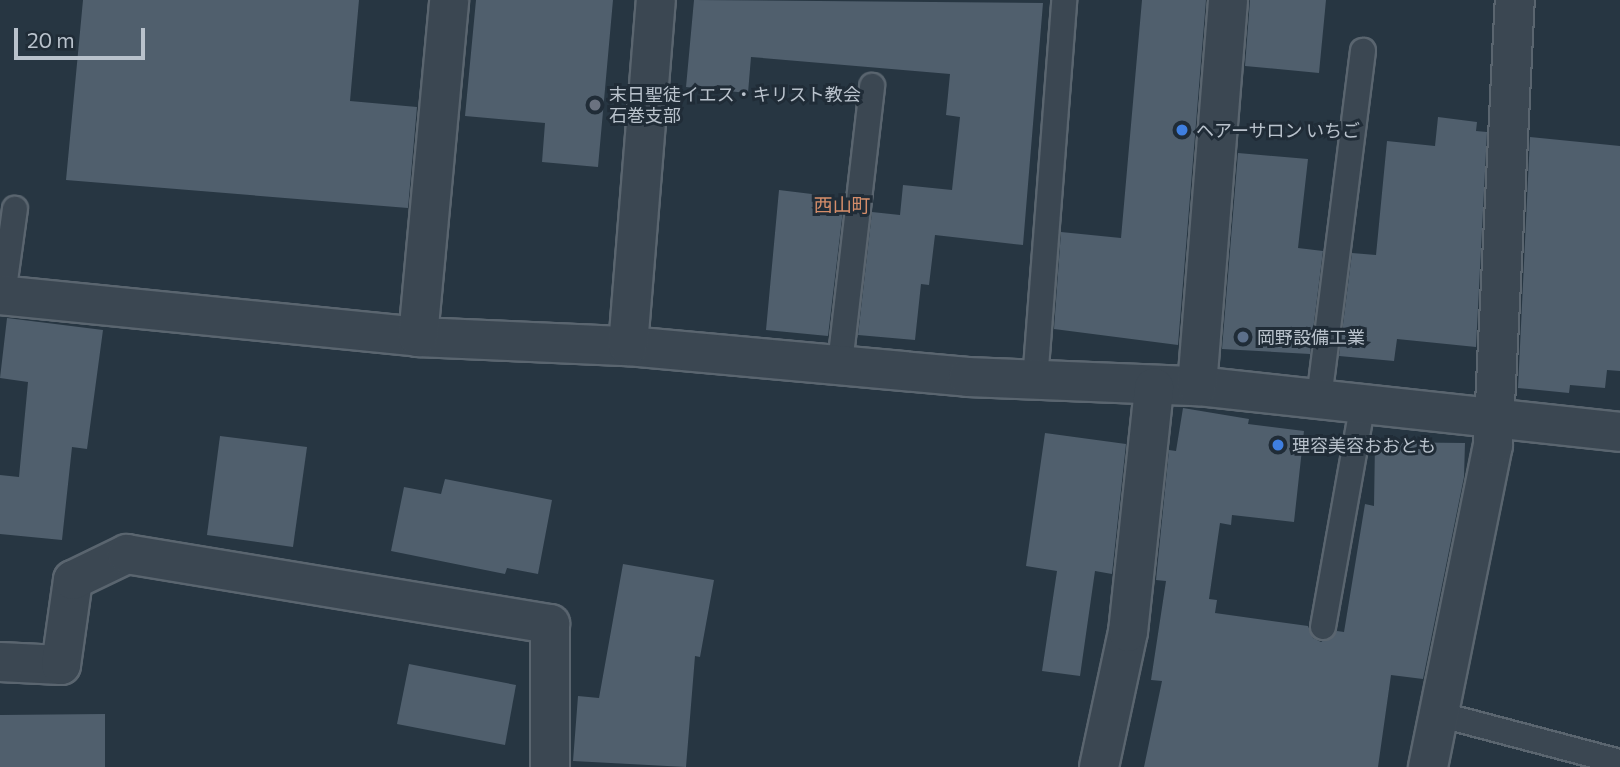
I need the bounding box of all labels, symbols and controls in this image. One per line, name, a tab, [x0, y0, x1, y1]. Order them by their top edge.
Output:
scale bar	[18, 14, 149, 58]
text: 20 m	[27, 27, 75, 52]
place label: 末日聖徒イエス・キリスト教会 石巻支部	[609, 84, 861, 126]
marker: 末日聖徒イエス・キリスト教会 石巻支部	[587, 97, 603, 113]
place label: ヘアーサロン いちご	[1196, 119, 1360, 141]
marker: ヘアーサロン いちご	[1174, 122, 1190, 138]
district label: 西山町	[814, 194, 870, 216]
place label: 岡野設備工業	[1257, 326, 1365, 348]
marker: 岡野設備工業	[1235, 329, 1251, 345]
place label: 理容美容おおとも	[1292, 434, 1436, 456]
marker: 理容美容おおとも	[1270, 437, 1286, 453]

